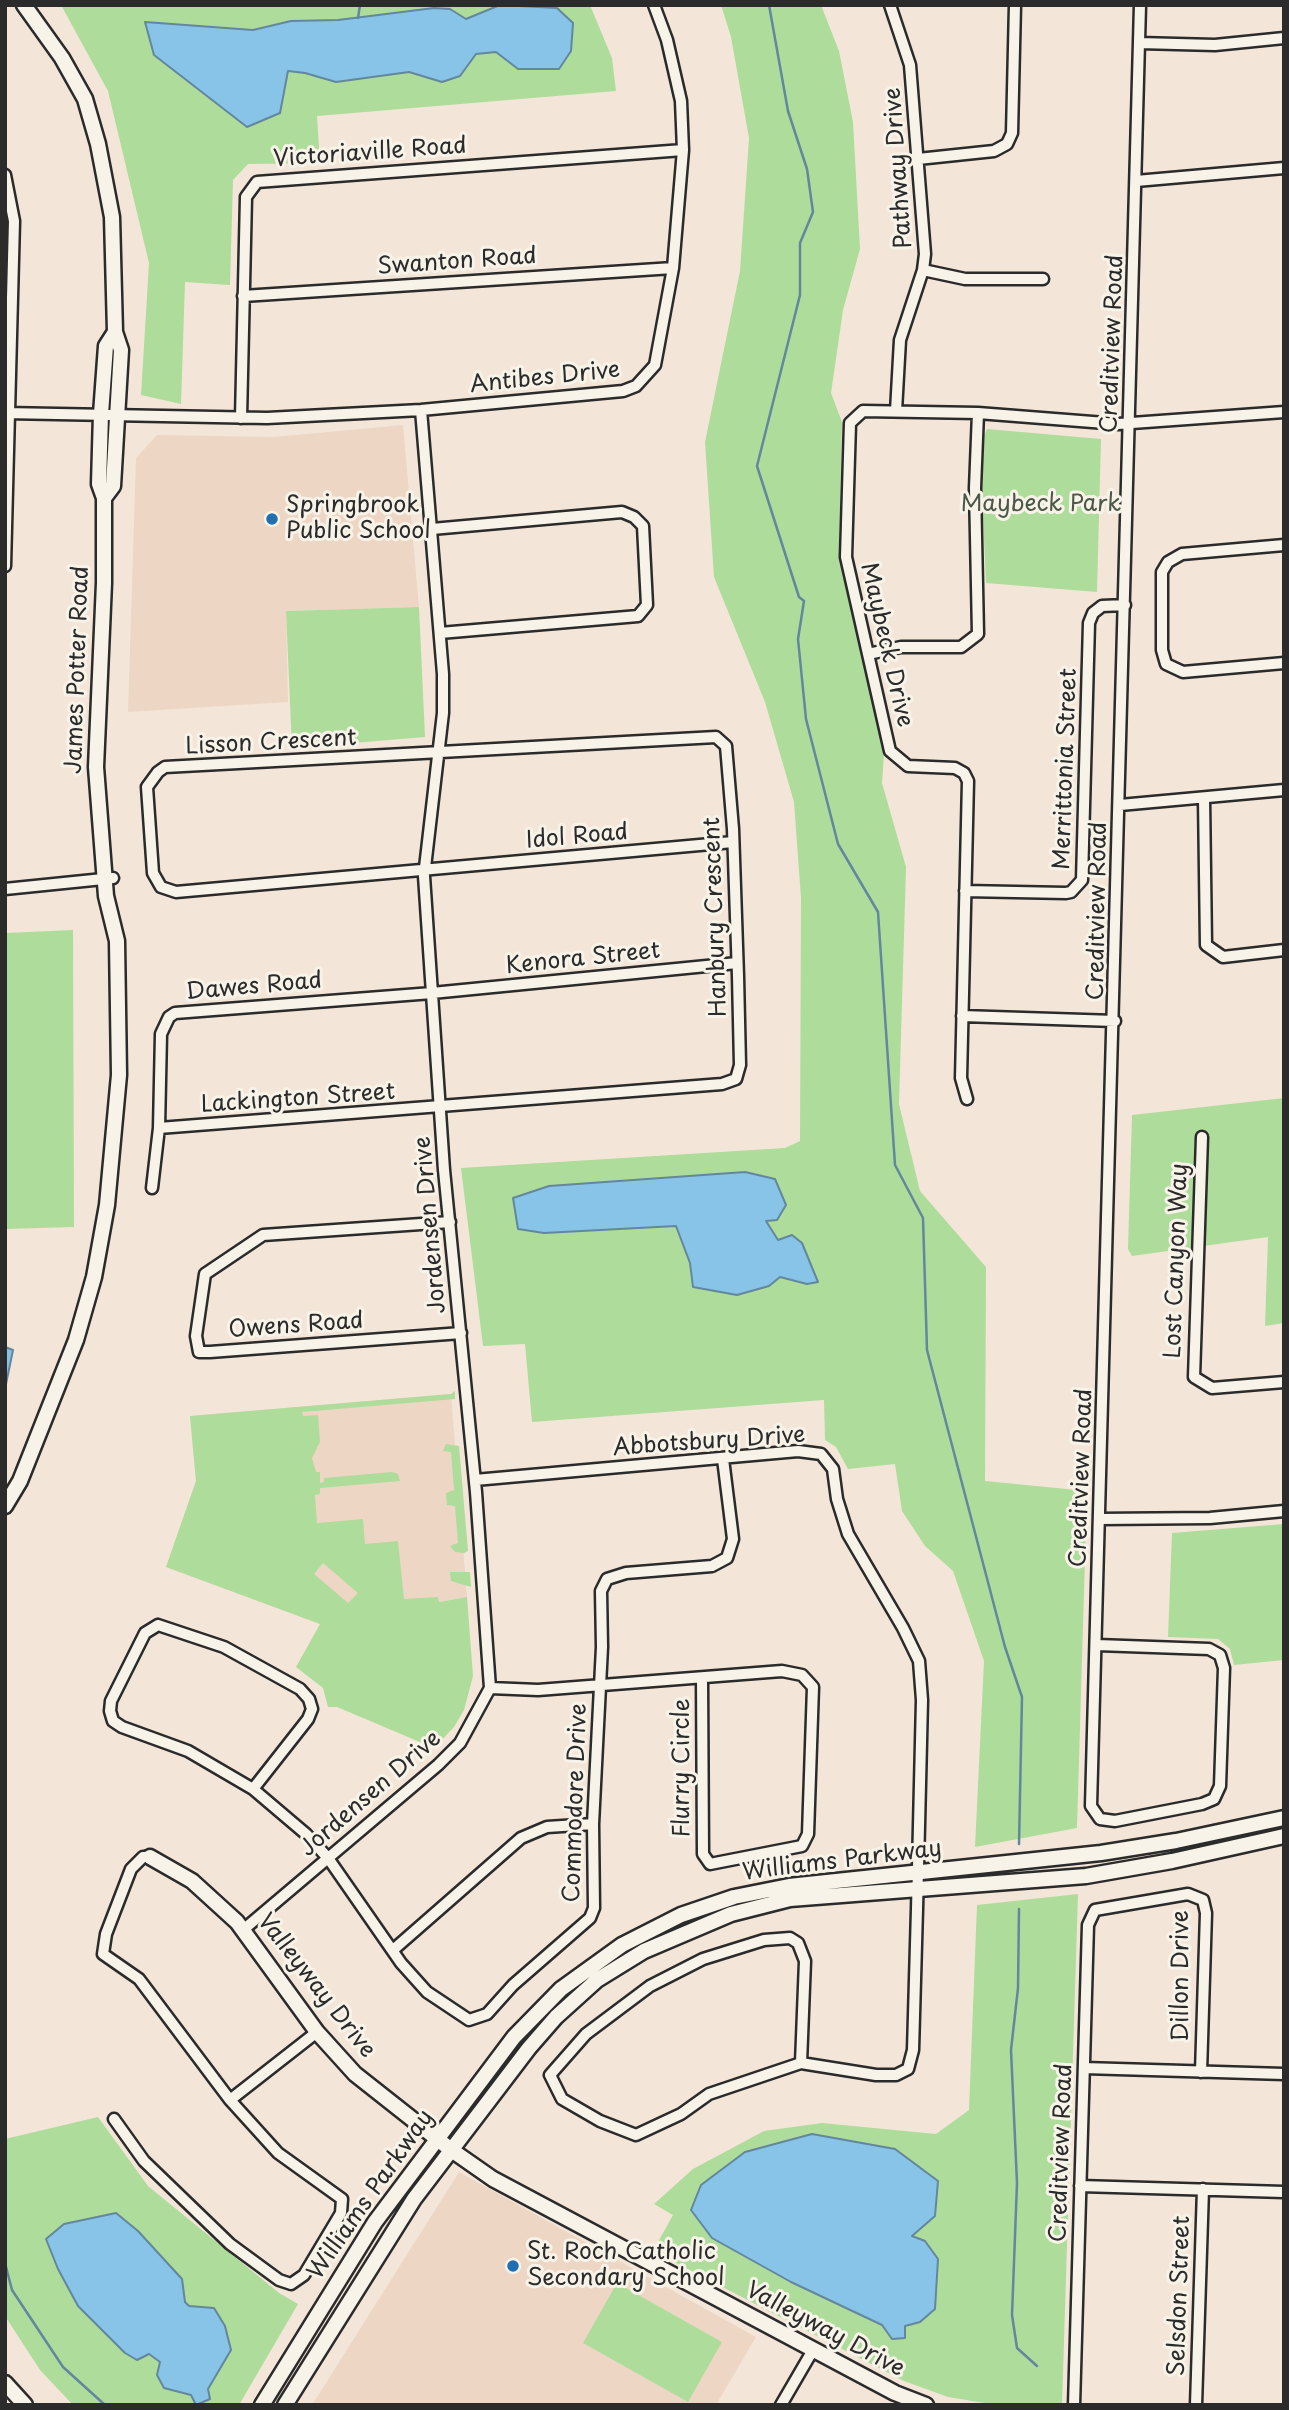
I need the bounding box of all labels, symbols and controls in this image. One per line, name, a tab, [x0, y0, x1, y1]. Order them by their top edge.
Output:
street label: Pathway Drive	[880, 87, 918, 249]
street label: Victoriaville Road	[272, 132, 468, 174]
street label: Swanton Road	[376, 243, 538, 281]
street label: Creditview Road	[1096, 254, 1130, 434]
street label: Antibes Drive	[469, 356, 621, 400]
park label: Maybeck Park	[961, 491, 1121, 519]
place label: Springbrook Public School	[286, 492, 431, 546]
marker: Springbrook Public School	[264, 511, 280, 527]
street label: Maybeck Drive	[854, 560, 918, 730]
street label: James Potter Road	[61, 565, 95, 775]
street label: Merrittonia Street	[1049, 668, 1083, 870]
street label: Lisson Crescent	[185, 725, 357, 761]
street label: Hanbury Crescent	[699, 817, 733, 1017]
street label: Idol Road	[525, 819, 629, 855]
street label: Creditview Road	[1083, 821, 1113, 1001]
street label: Kenora Street	[504, 937, 662, 981]
street label: Dawes Road	[185, 967, 323, 1007]
street label: Lackington Street	[200, 1078, 396, 1120]
street label: Jordensen Drive	[409, 1135, 453, 1315]
street label: Lost Canyon Way	[1160, 1163, 1194, 1359]
street label: Owens Road	[228, 1308, 364, 1344]
street label: Creditview Road	[1065, 1388, 1099, 1568]
street label: Abbotsbury Drive	[612, 1421, 806, 1463]
street label: Flurry Circle	[669, 1698, 697, 1838]
street label: Commodore Drive	[559, 1703, 593, 1903]
street label: Jordensen Drive	[295, 1725, 447, 1863]
street label: Williams Parkway	[741, 1835, 943, 1887]
street label: Valleyway Drive	[251, 1908, 381, 2064]
street label: Dillon Drive	[1168, 1910, 1196, 2042]
street label: Creditview Road	[1045, 2063, 1079, 2243]
street label: Williams Parkway	[302, 2105, 440, 2285]
street label: Selsdon Street	[1163, 2215, 1197, 2377]
place label: St. Roch Catholic Secondary School	[527, 2239, 725, 2293]
marker: St. Roch Catholic Secondary School	[505, 2258, 521, 2274]
street label: Valleyway Drive	[741, 2277, 909, 2383]

